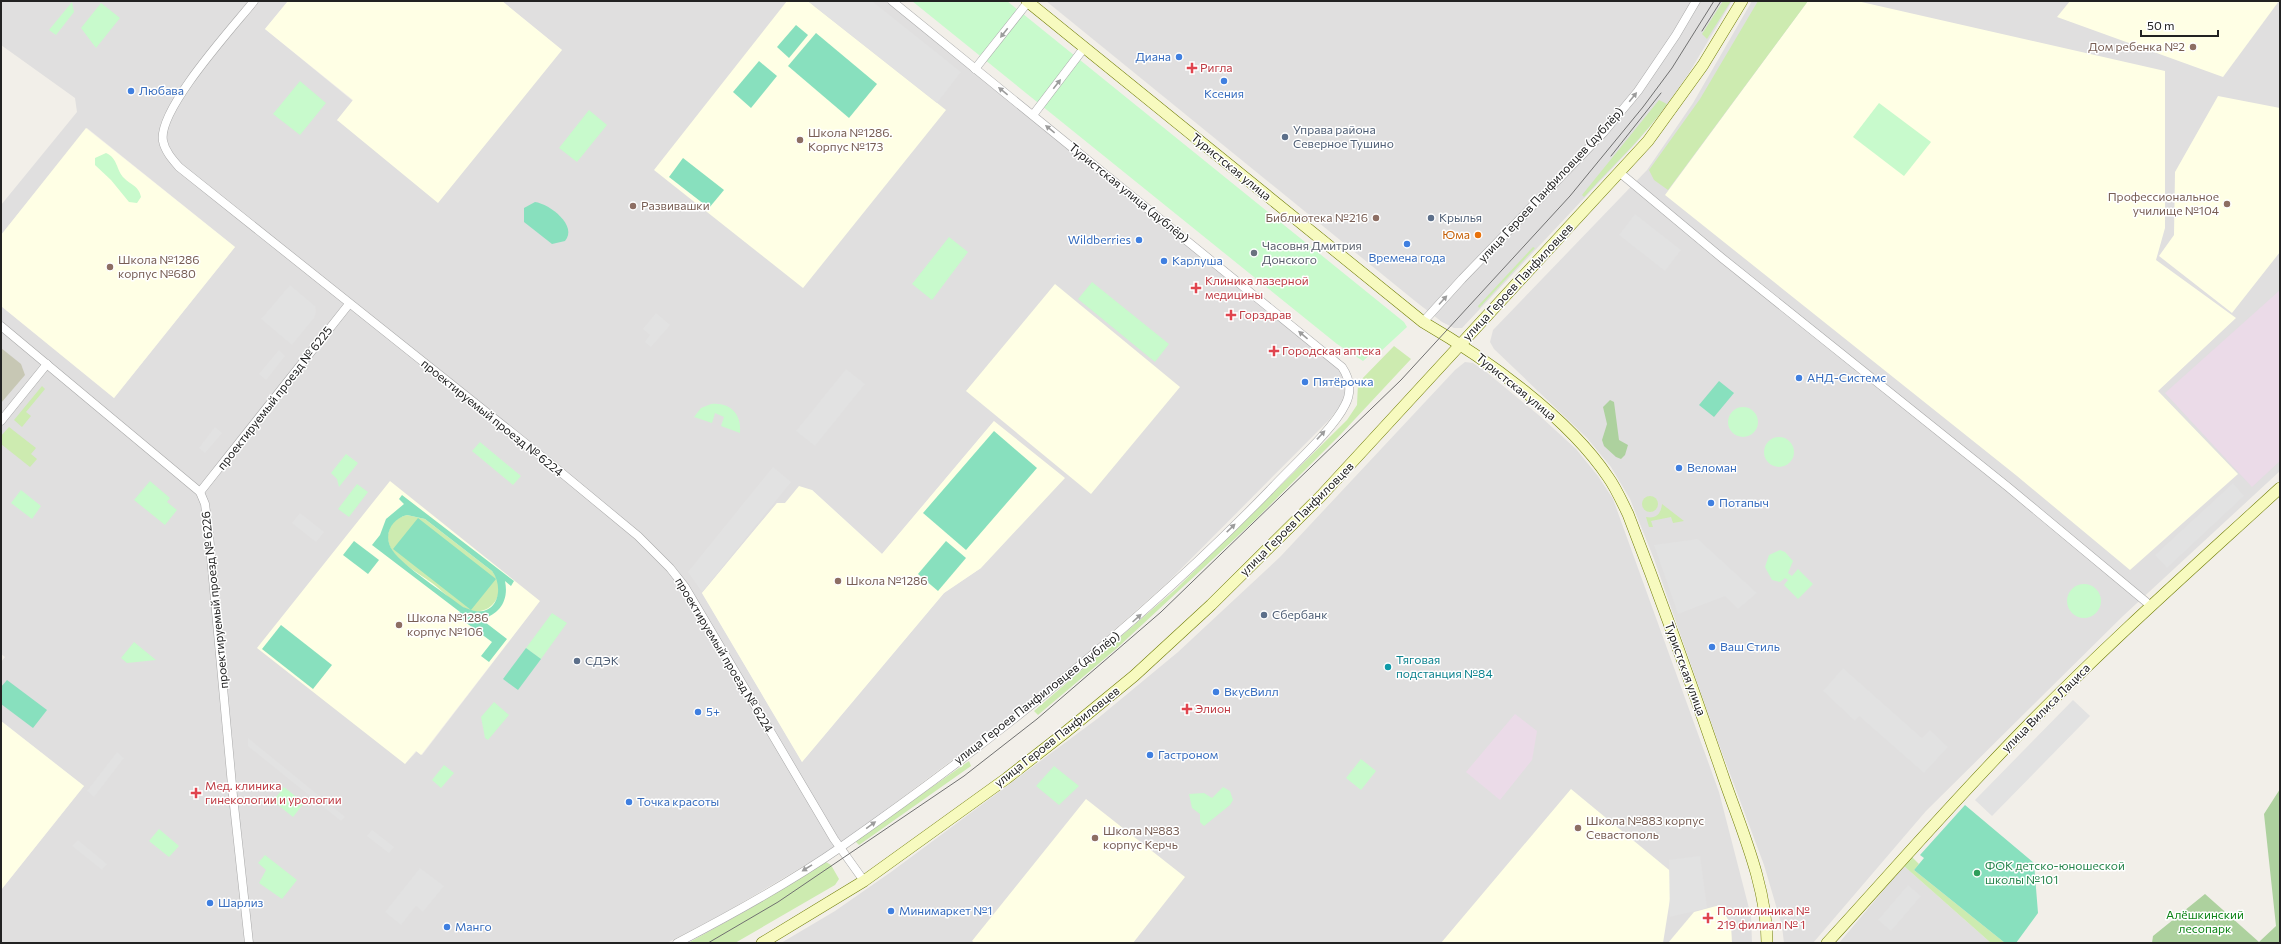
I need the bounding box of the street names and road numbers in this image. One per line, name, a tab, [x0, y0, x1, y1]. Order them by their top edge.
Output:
street label: улица Героев Панфиловцев (дублёр)	[1475, 104, 1626, 265]
street label: Туристская улица	[1189, 130, 1274, 203]
street label: Туристская улица (дублёр)	[1067, 140, 1192, 245]
street label: улица Героев Панфиловцев	[1459, 220, 1575, 343]
street label: проектируемый проезд № 6225	[214, 323, 335, 472]
street label: Туристская улица	[1474, 350, 1559, 423]
street label: проектируемый проезд № 6224	[419, 356, 566, 479]
street label: улица Героев Панфиловцев	[1237, 459, 1356, 578]
street label: проектируемый проезд № 6226	[198, 511, 230, 690]
street label: проектируемый проезд № 6224	[673, 574, 777, 735]
street label: Туристская улица	[1663, 620, 1709, 717]
street label: улица Героев Панфиловцев (дублёр)	[951, 629, 1123, 767]
street label: улица Вилиса Лациса	[1998, 660, 2092, 754]
street label: улица Героев Панфиловцев	[992, 684, 1122, 790]

